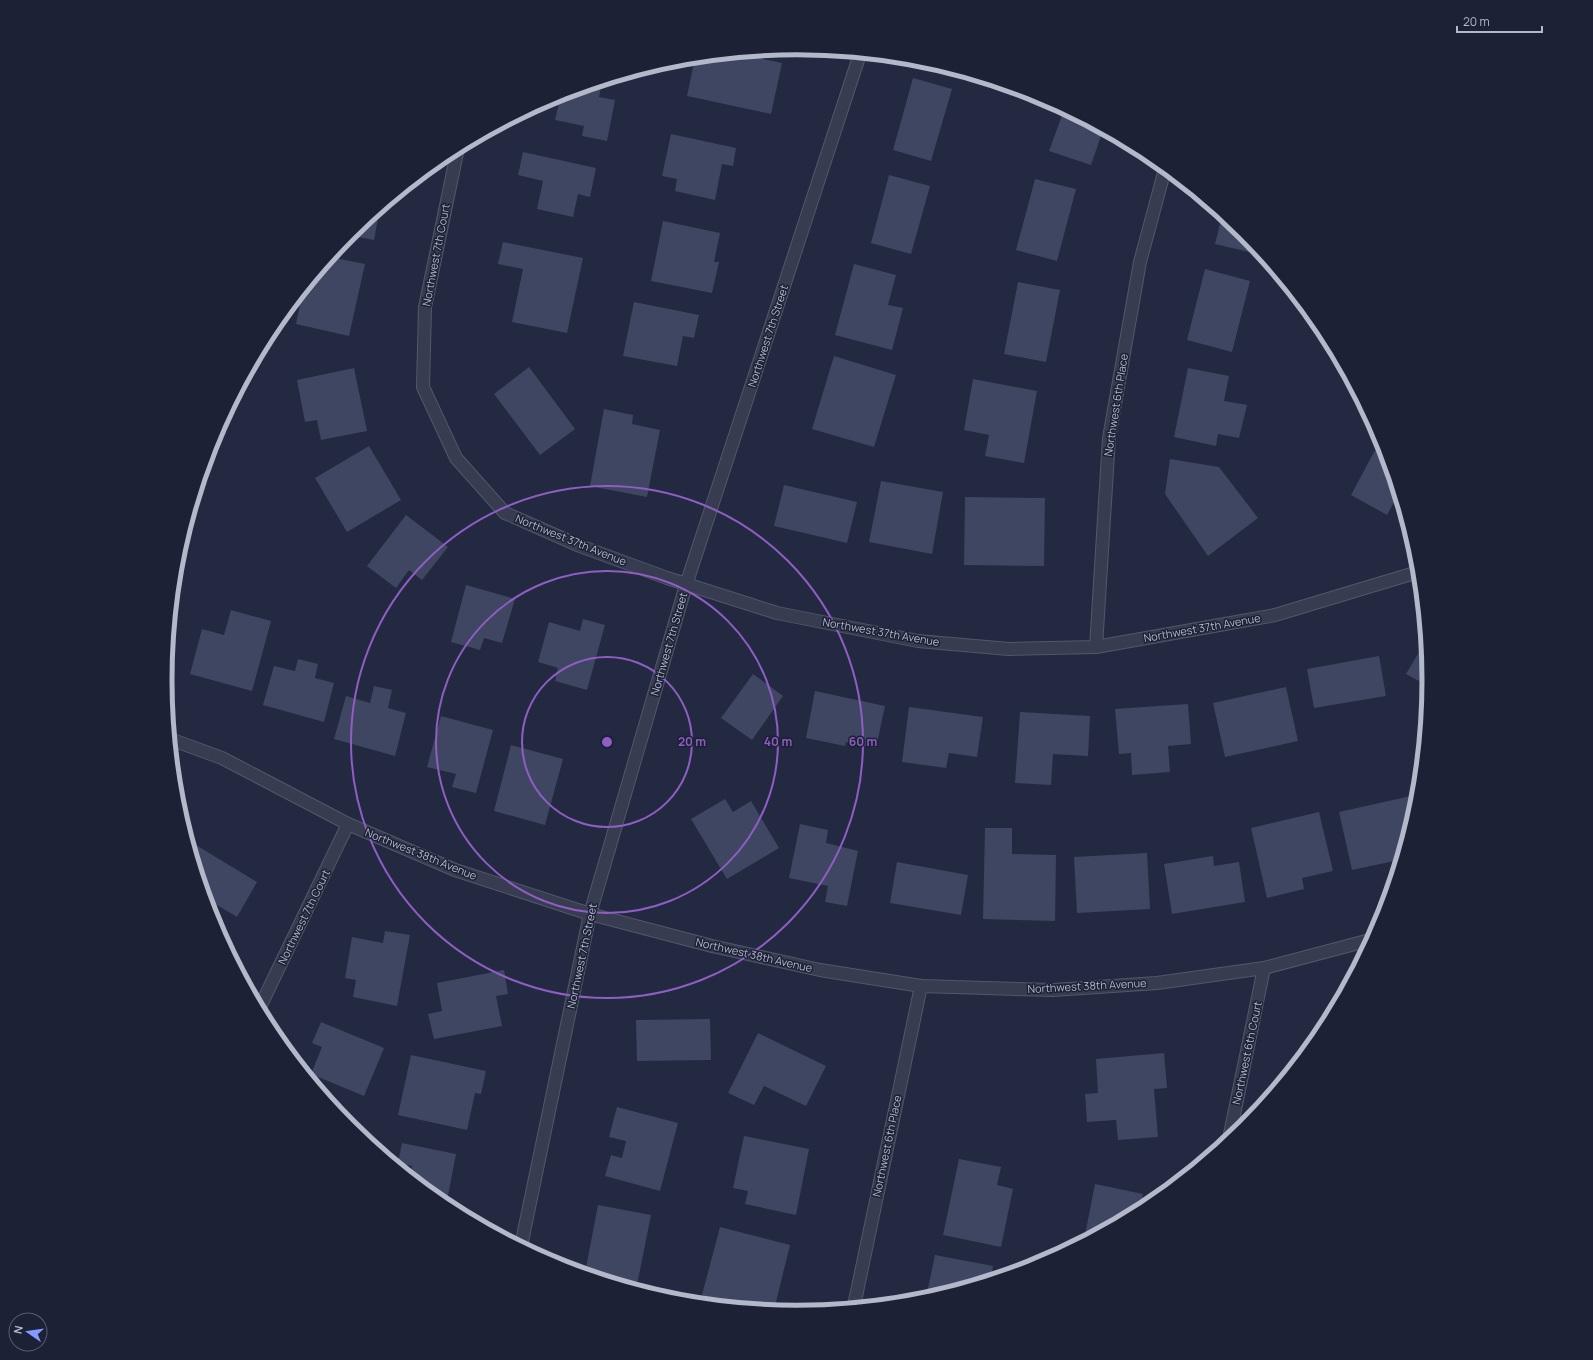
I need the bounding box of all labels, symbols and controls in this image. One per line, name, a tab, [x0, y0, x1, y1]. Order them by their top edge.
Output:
scale bar	[1457, 8, 1542, 34]
text: 20 m	[1463, 13, 1490, 30]
street label: Northwest 7th Court	[418, 202, 453, 307]
street label: Northwest 7th Street	[744, 283, 791, 389]
street label: Northwest 6th Place	[1100, 352, 1131, 457]
street label: Northwest 37th Avenue	[513, 510, 629, 569]
street label: Northwest 7th Street	[647, 590, 690, 697]
street label: Northwest 37th Avenue	[1142, 610, 1262, 645]
street label: Northwest 37th Avenue	[821, 614, 941, 649]
text: 20 m	[678, 733, 706, 750]
text: 40 m	[764, 733, 792, 750]
text: 60 m	[849, 733, 877, 750]
centre of rings	[600, 735, 614, 749]
street label: Northwest 38th Avenue	[363, 824, 480, 883]
street label: Northwest 7th Court	[274, 867, 333, 967]
street label: Northwest 7th Street	[563, 902, 600, 1010]
street label: Northwest 38th Avenue	[694, 934, 814, 975]
street label: Northwest 38th Avenue	[1027, 975, 1147, 996]
street label: Northwest 6th Court	[1228, 1000, 1265, 1106]
street label: Northwest 6th Place	[868, 1093, 905, 1198]
north arrow	[8, 1312, 48, 1352]
text: N	[10, 1324, 26, 1335]

